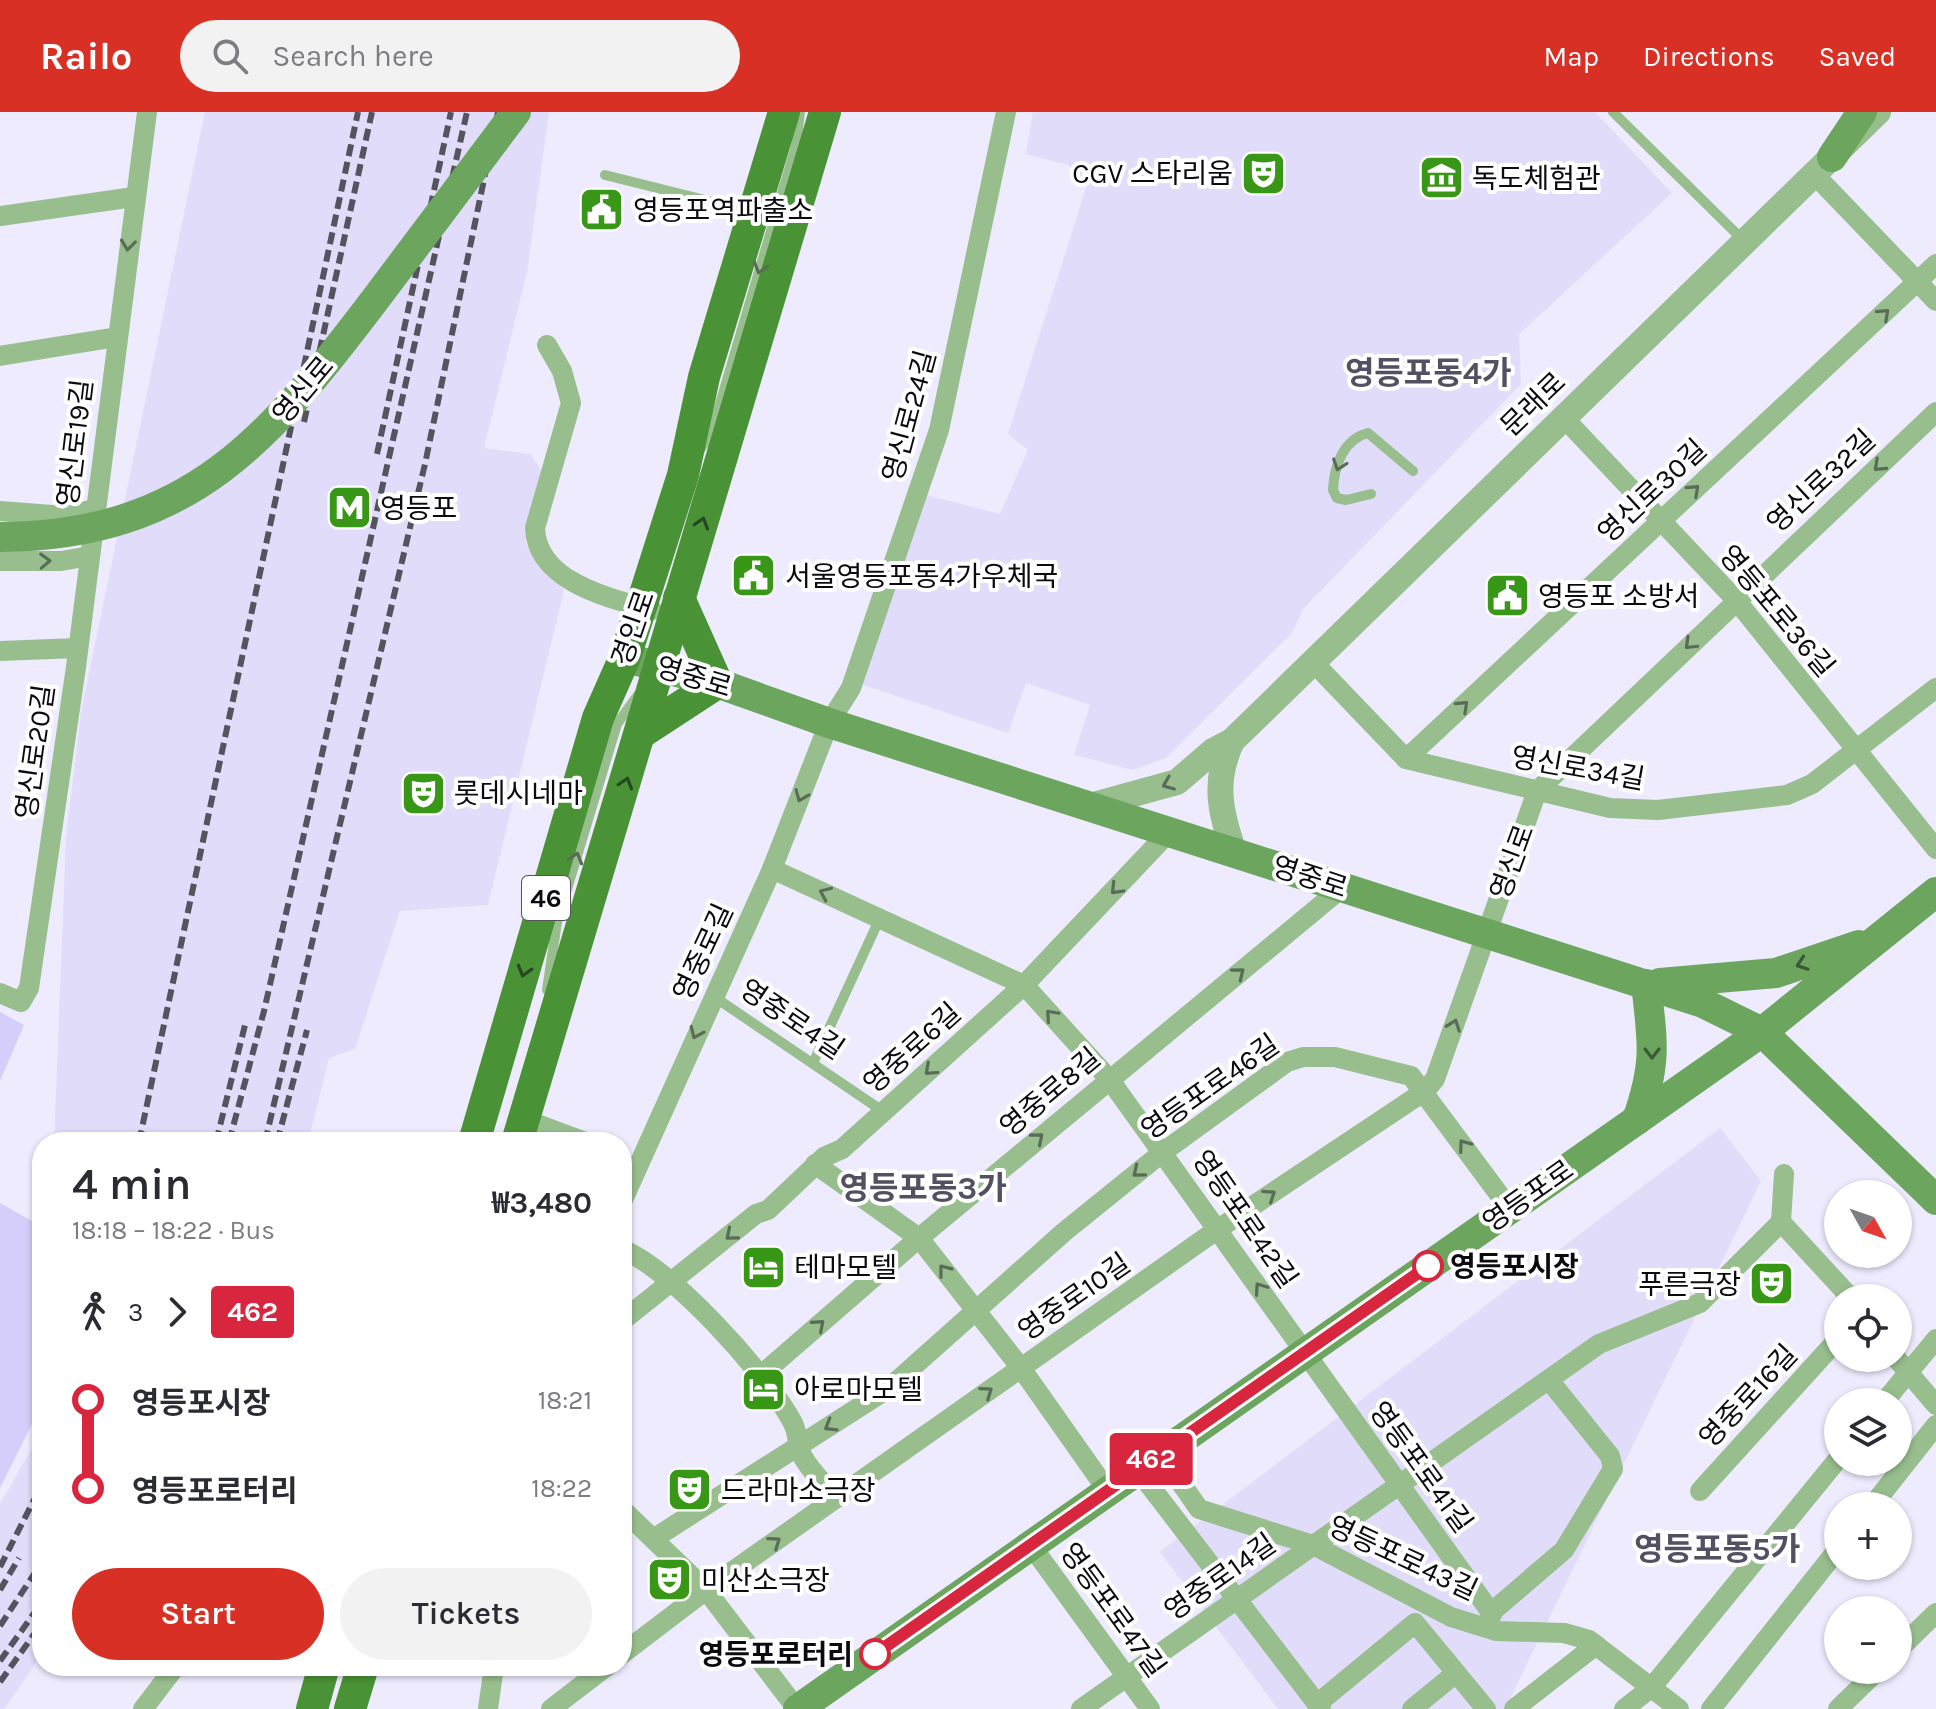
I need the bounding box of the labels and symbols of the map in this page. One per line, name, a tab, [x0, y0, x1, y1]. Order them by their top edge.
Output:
theatre icon: CGV 스타리움	[1240, 149, 1288, 197]
museum icon: 독도체험관	[1417, 154, 1465, 202]
place label: CGV 스타리움	[1072, 157, 1233, 190]
place label: 독도체험관	[1472, 162, 1601, 195]
public building icon: 영등포역파출소	[578, 186, 626, 234]
place label: 영등포역파출소	[633, 194, 813, 227]
one-way arrow	[120, 238, 137, 251]
one-way arrow	[753, 261, 769, 275]
one-way arrow	[1875, 308, 1889, 323]
street label: 영신로24길	[876, 347, 942, 485]
street label: 영신로	[266, 350, 340, 430]
district label: 영등포동4가	[1345, 355, 1512, 392]
street label: 문래로	[1494, 365, 1572, 443]
street label: 영신로19길	[51, 377, 99, 509]
street label: 영신로32길	[1760, 423, 1882, 539]
street label: 영신로30길	[1591, 432, 1713, 550]
one-way arrow	[1874, 456, 1888, 471]
one-way arrow	[1332, 457, 1349, 471]
metro station icon: 영등포	[325, 484, 373, 532]
one-way arrow	[1684, 486, 1699, 500]
place label: 영등포	[380, 492, 457, 525]
one-way arrow	[693, 517, 709, 531]
street label: 영등포로36길	[1712, 539, 1842, 683]
one-way arrow	[39, 552, 52, 570]
public building icon: 서울영등포동4가우체국	[730, 552, 778, 600]
place label: 서울영등포동4가우체국	[785, 560, 1058, 593]
public building icon: 영등포 소방서	[1483, 572, 1531, 620]
place label: 영등포 소방서	[1538, 580, 1699, 613]
street label: 경인로	[605, 586, 661, 670]
one-way arrow	[1685, 635, 1699, 649]
street label: 영중로	[652, 650, 736, 704]
street label: 영신로20길	[9, 682, 61, 822]
one-way arrow	[1453, 702, 1468, 716]
street label: 영신로34길	[1509, 740, 1647, 796]
theatre icon: 롯데시네마	[399, 769, 447, 817]
one-way arrow	[1162, 774, 1176, 791]
place label: 롯데시네마	[454, 777, 583, 810]
one-way arrow	[617, 777, 633, 791]
one-way arrow	[794, 788, 811, 802]
street label: 영신로	[1483, 820, 1541, 904]
street label: 영중로	[1268, 849, 1352, 905]
one-way arrow	[567, 851, 583, 865]
road number: 46	[522, 876, 570, 920]
one-way arrow	[1110, 880, 1125, 894]
one-way arrow	[818, 887, 833, 903]
street label: 영중로길	[666, 898, 740, 1006]
one-way arrow	[1796, 954, 1810, 970]
one-way arrow	[517, 964, 533, 978]
one-way arrow	[1230, 968, 1244, 983]
street label: 영중로4길	[734, 972, 850, 1066]
street label: 영중로6길	[857, 996, 967, 1100]
one-way arrow	[1047, 1010, 1061, 1025]
one-way arrow	[1444, 1019, 1461, 1033]
one-way arrow	[690, 1025, 706, 1040]
street label: 영등포로46길	[1135, 1027, 1285, 1147]
street label: 영중로8길	[993, 1041, 1107, 1143]
one-way arrow	[1643, 1047, 1661, 1060]
one-way arrow	[924, 1060, 939, 1075]
one-way arrow	[1029, 1133, 1044, 1148]
one-way arrow	[1459, 1140, 1474, 1154]
street label: 영등포로42길	[1185, 1144, 1305, 1294]
street label: 영등포로	[1476, 1153, 1580, 1239]
one-way arrow	[1133, 1162, 1148, 1177]
district label: 영등포동3가	[839, 1170, 1007, 1207]
north arrow	[1824, 1180, 1912, 1268]
one-way arrow	[1261, 1190, 1275, 1205]
one-way arrow	[726, 1225, 740, 1240]
hotel icon: 테마모텔	[739, 1243, 787, 1291]
street label: 영중로10길	[1012, 1247, 1136, 1347]
place label: 영등포시장	[1450, 1250, 1579, 1283]
place label: 테마모텔	[794, 1251, 897, 1284]
marker: 영등포시장	[1413, 1251, 1443, 1281]
theatre icon: 푸른극장	[1748, 1260, 1796, 1308]
one-way arrow	[940, 1264, 954, 1279]
place label: 푸른극장	[1638, 1268, 1741, 1301]
one-way arrow	[1255, 1283, 1270, 1297]
one-way arrow	[810, 1320, 824, 1335]
street label: 영중로16길	[1692, 1338, 1804, 1454]
hotel icon: 아로마모텔	[739, 1365, 787, 1413]
place label: 아로마모텔	[794, 1373, 923, 1406]
one-way arrow	[979, 1387, 993, 1402]
street label: 영등포로41길	[1362, 1395, 1480, 1539]
one-way arrow	[824, 1416, 839, 1432]
line badge: 462	[1105, 1433, 1197, 1485]
theatre icon: 드라마소극장	[666, 1466, 714, 1514]
place label: 드라마소극장	[721, 1474, 876, 1507]
street label: 영등포로43길	[1323, 1509, 1483, 1607]
street label: 영중로14길	[1158, 1527, 1282, 1627]
district label: 영등포동5가	[1634, 1531, 1800, 1568]
one-way arrow	[766, 1537, 780, 1552]
street label: 영등포로47길	[1053, 1537, 1173, 1683]
theatre icon: 미산소극장	[646, 1556, 694, 1604]
place label: 미산소극장	[701, 1564, 830, 1597]
place label: 영등포로터리	[698, 1638, 853, 1671]
marker: 영등포로터리	[860, 1639, 890, 1669]

